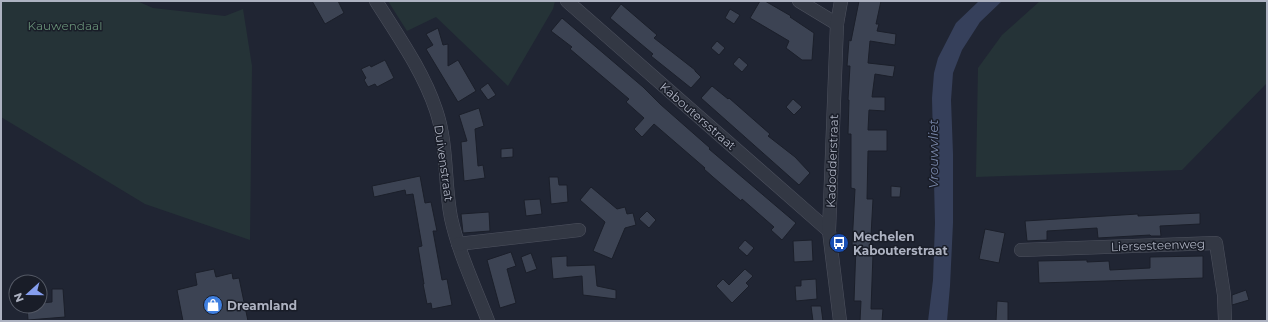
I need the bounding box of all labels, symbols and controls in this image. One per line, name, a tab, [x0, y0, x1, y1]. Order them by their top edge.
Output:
park label: Kauwendaal	[28, 18, 102, 33]
street label: Kaboutersstraat	[657, 79, 739, 153]
street label: Kadodderstraat	[823, 114, 841, 208]
water label: Vrouwvliet	[925, 119, 941, 189]
street label: Duivenstraat	[431, 124, 457, 202]
place label: Mechelen Kabouterstraat	[853, 229, 948, 258]
bus stop icon: Mechelen Kabouterstraat	[828, 232, 850, 254]
street label: Liersesteenweg	[1111, 236, 1205, 254]
north arrow	[8, 274, 48, 314]
text: N	[11, 291, 27, 304]
shop icon: Dreamland	[202, 294, 224, 316]
place label: Dreamland	[227, 298, 297, 313]

